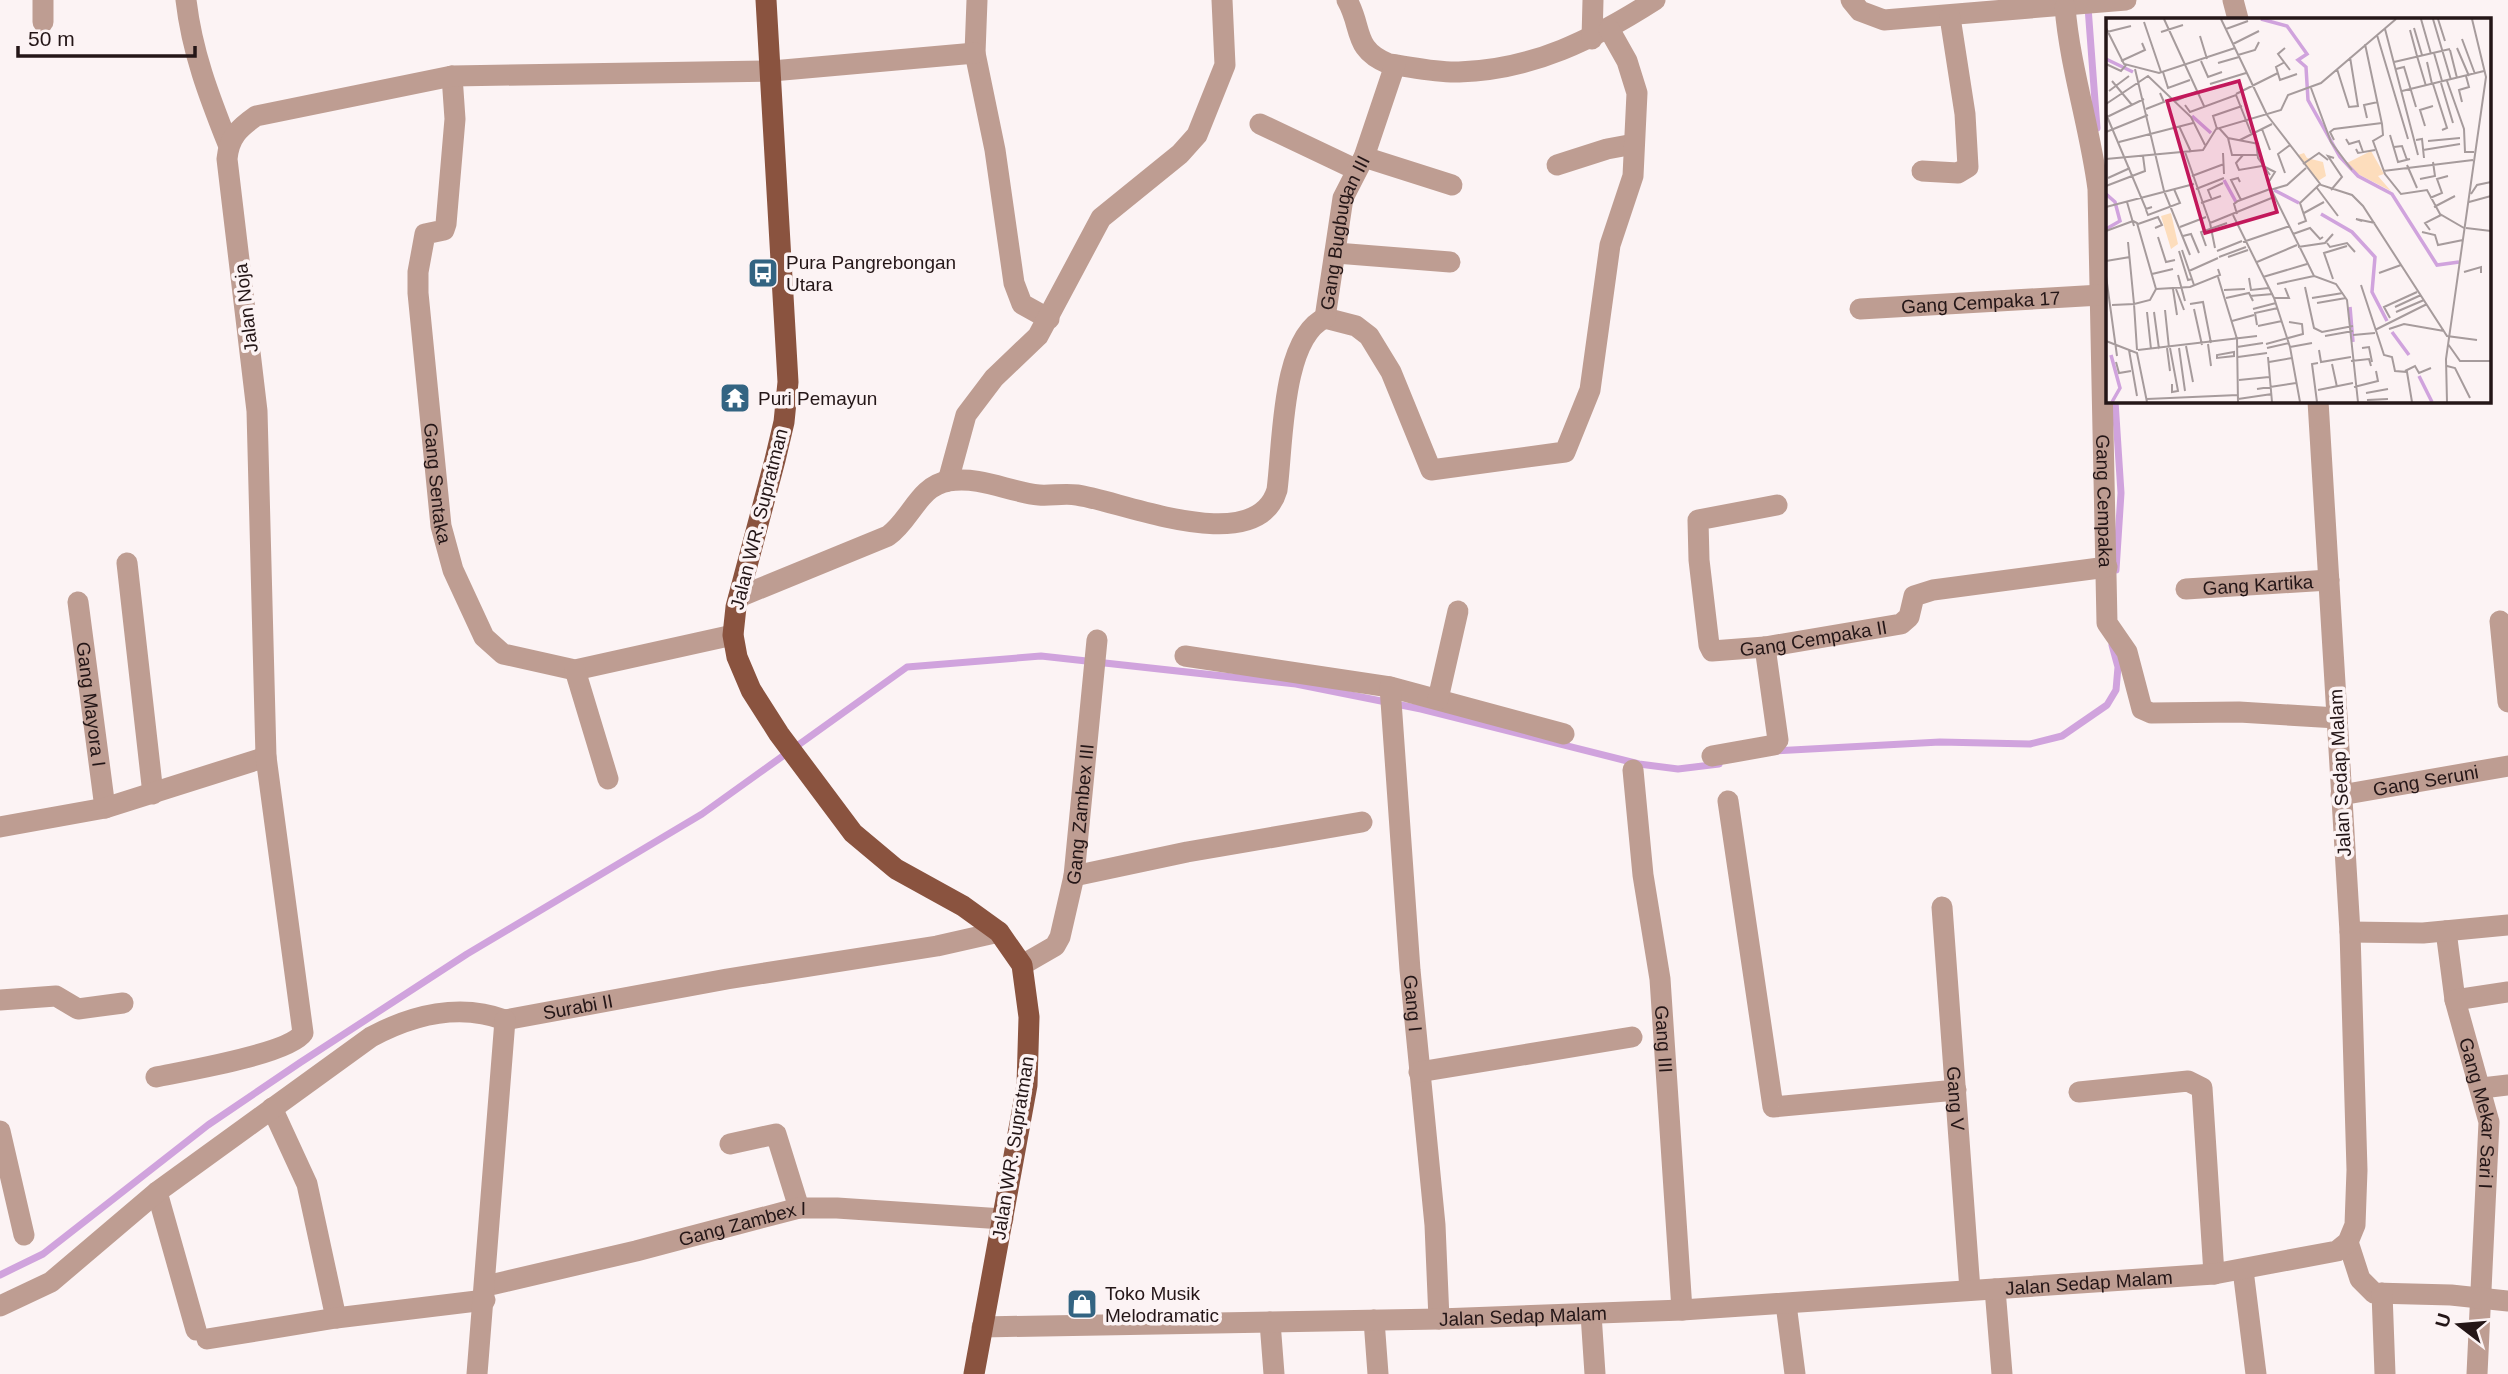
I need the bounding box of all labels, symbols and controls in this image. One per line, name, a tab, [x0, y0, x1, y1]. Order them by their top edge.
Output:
scale bar	[18, 14, 194, 58]
inset map	[2106, 18, 2490, 402]
text: 50 m	[28, 27, 75, 50]
street label: Gang Bugbugan III	[1316, 152, 1374, 311]
place label: Pura Pangrebongan Utara	[786, 252, 956, 295]
bus stop icon: Pura Pangrebongan Utara	[746, 256, 780, 290]
street label: Jalan Noja	[230, 262, 262, 354]
street label: Gang Cempaka 17	[1901, 287, 2061, 317]
temple icon: Puri Pemayun	[718, 381, 752, 415]
place label: Puri Pemayun	[758, 388, 877, 409]
street label: Gang Sentaka	[420, 422, 456, 546]
street label: Jalan WR. Supratman	[726, 426, 792, 612]
street label: Gang Cempaka	[2093, 434, 2116, 568]
street label: Gang Kartika	[2202, 570, 2314, 598]
street label: Gang Cempaka II	[1739, 616, 1889, 659]
street label: Gang Mayora I	[73, 640, 110, 768]
street label: Jalan Sedap Malam	[2325, 689, 2355, 857]
street label: Gang Zambex III	[1062, 743, 1097, 887]
street label: Gang Seruni	[2371, 761, 2480, 800]
street label: Gang I	[1400, 974, 1426, 1033]
street label: Surabi II	[541, 990, 615, 1023]
street label: Gang III	[1651, 1005, 1677, 1073]
street label: Gang Mekar Sari I	[2455, 1035, 2499, 1189]
street label: Jalan WR. Supratman	[988, 1055, 1038, 1241]
street label: Gang V	[1943, 1066, 1969, 1132]
street label: Gang Zambex I	[676, 1197, 806, 1250]
street label: Jalan Sedap Malam	[2004, 1266, 2173, 1299]
place label: Toko Musik Melodramatic	[1105, 1283, 1219, 1326]
shop icon: Toko Musik Melodramatic	[1065, 1287, 1099, 1321]
north arrow	[2424, 1290, 2494, 1360]
street label: Jalan Sedap Malam	[1439, 1302, 1607, 1329]
text: U	[2431, 1311, 2455, 1330]

